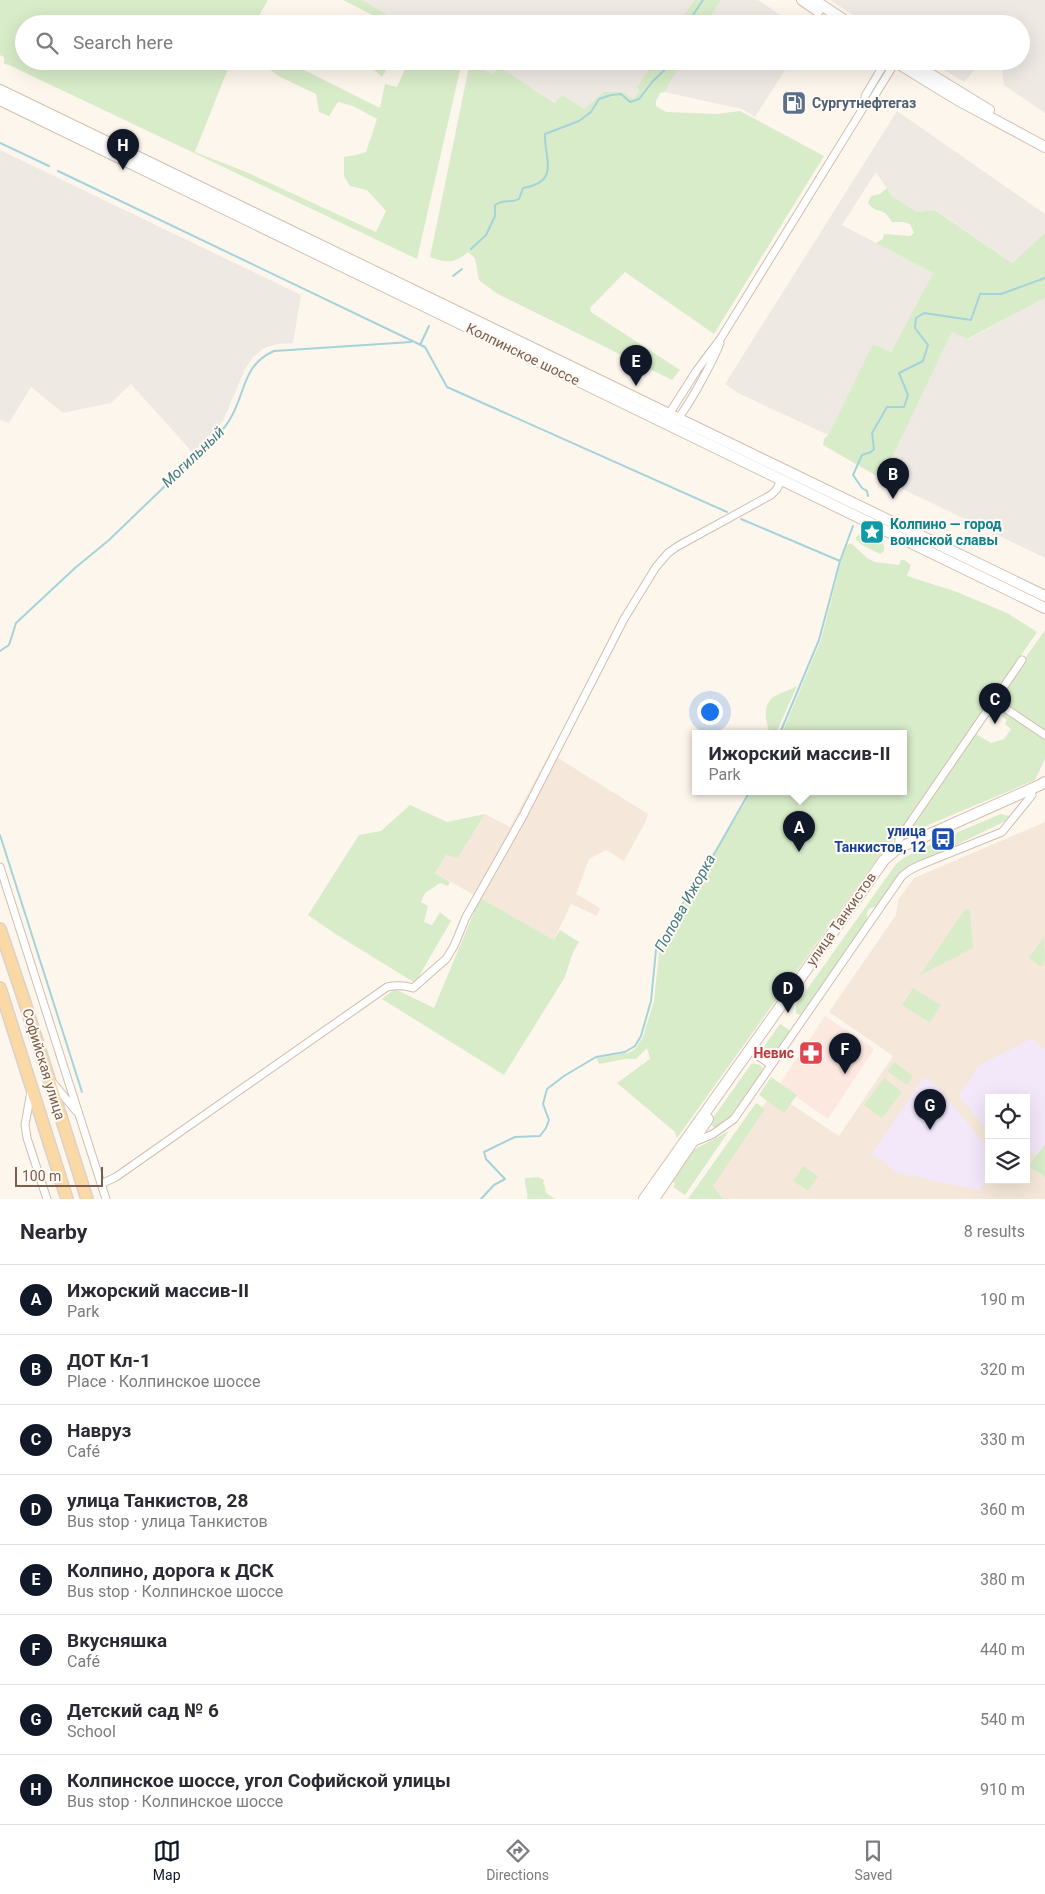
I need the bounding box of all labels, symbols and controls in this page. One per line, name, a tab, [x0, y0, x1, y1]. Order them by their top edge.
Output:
search box	[15, 15, 1030, 70]
icon: search	[33, 29, 61, 57]
text: Search here	[73, 31, 173, 54]
fuel station icon: Сургутнефтегаз	[781, 90, 807, 116]
place label: Сургутнефтегаз	[812, 95, 916, 111]
pin: H	[107, 129, 139, 170]
street label: Колпинское шоссе	[464, 320, 582, 388]
pin: E	[620, 345, 652, 386]
water label: Могильный	[158, 423, 228, 491]
pin: B	[877, 458, 909, 499]
place label: Колпино — город воинской славы	[890, 516, 1002, 548]
place icon: Колпино — город воинской славы	[859, 519, 885, 545]
pin: C	[979, 683, 1011, 724]
your location	[697, 699, 723, 725]
popup	[692, 730, 907, 795]
text: Ижорский массив-II	[708, 742, 891, 765]
text: Park	[708, 765, 741, 784]
pin: A	[783, 811, 815, 852]
place label: улица Танкистов, 12	[834, 823, 927, 855]
bus stop icon: улица Танкистов, 12	[930, 826, 956, 852]
water label: Попова Ижорка	[651, 851, 719, 955]
street label: улица Танкистов	[803, 869, 879, 969]
pin: D	[772, 972, 804, 1013]
street label: Софийская улица	[19, 1006, 69, 1122]
pin: F	[829, 1033, 861, 1074]
pharmacy icon: Невис	[798, 1040, 824, 1066]
place label: Невис	[753, 1045, 794, 1061]
pin: G	[914, 1089, 946, 1130]
map controls	[985, 1094, 1030, 1184]
button: locate	[985, 1094, 1030, 1139]
button: layers	[985, 1139, 1030, 1184]
scale bar	[15, 1164, 102, 1187]
text: 100 m	[22, 1168, 61, 1184]
text: Nearby	[20, 1220, 87, 1244]
text: 8 results	[964, 1222, 1025, 1241]
text: Ижорский массив-II	[67, 1279, 249, 1302]
text: A	[31, 1290, 41, 1309]
text: 190 m	[980, 1290, 1025, 1309]
text: Park	[67, 1302, 99, 1321]
text: ДОТ Кл-1	[67, 1349, 151, 1372]
text: B	[31, 1360, 41, 1379]
text: 320 m	[980, 1360, 1025, 1379]
text: Place · Колпинское шоссе	[67, 1372, 260, 1391]
text: Навруз	[67, 1419, 131, 1442]
text: C	[31, 1430, 41, 1449]
text: 330 m	[980, 1430, 1025, 1449]
text: Café	[67, 1442, 100, 1461]
text: улица Танкистов, 28	[67, 1489, 248, 1512]
text: D	[31, 1500, 41, 1519]
text: 360 m	[980, 1500, 1025, 1519]
text: Bus stop · улица Танкистов	[67, 1512, 268, 1531]
text: Колпино, дорога к ДСК	[67, 1559, 274, 1582]
text: E	[32, 1570, 41, 1589]
text: 380 m	[980, 1570, 1025, 1589]
text: Bus stop · Колпинское шоссе	[67, 1582, 283, 1601]
text: Вкусняшка	[67, 1629, 167, 1652]
text: F	[32, 1640, 40, 1659]
text: 440 m	[980, 1640, 1025, 1659]
text: Café	[67, 1652, 100, 1671]
text: Детский сад № 6	[67, 1699, 219, 1722]
text: G	[31, 1710, 41, 1729]
text: 540 m	[980, 1710, 1025, 1729]
text: School	[67, 1722, 116, 1741]
text: Колпинское шоссе, угол Софийской улицы	[67, 1769, 451, 1792]
text: H	[30, 1780, 42, 1799]
text: 910 m	[980, 1780, 1025, 1799]
text: Bus stop · Колпинское шоссе	[67, 1792, 283, 1811]
tab: Map	[153, 1837, 181, 1883]
tab: Directions	[486, 1837, 549, 1883]
tab: Saved	[854, 1837, 892, 1883]

